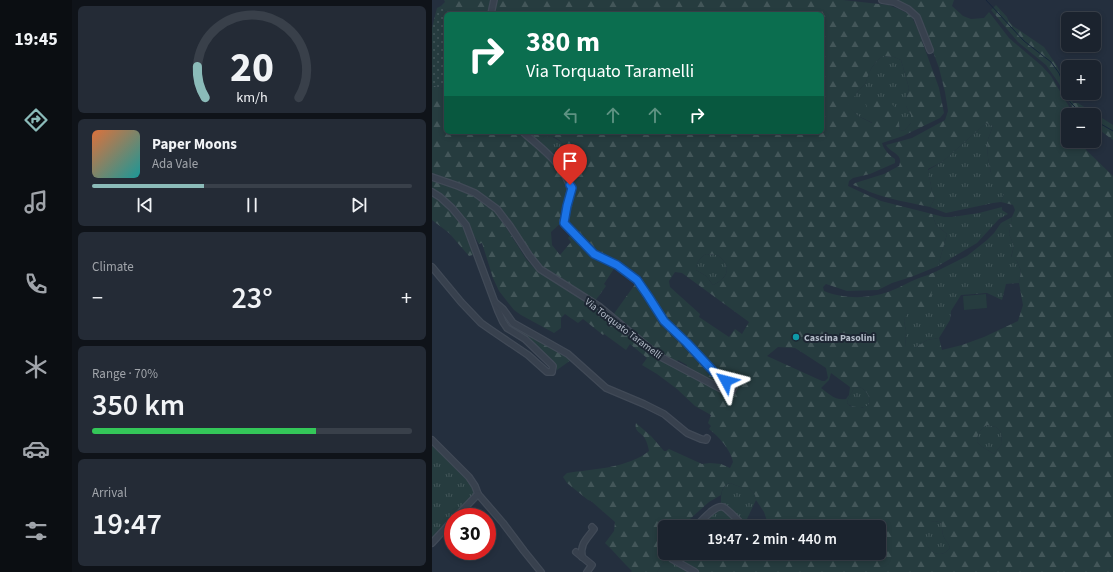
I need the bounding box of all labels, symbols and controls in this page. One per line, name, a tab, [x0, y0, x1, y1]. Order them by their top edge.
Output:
map controls	[1061, 12, 1101, 148]
button: layers	[1061, 12, 1101, 52]
text: 380 m	[526, 22, 600, 62]
text: 19:45	[14, 27, 58, 52]
icon: right	[460, 28, 512, 80]
text: 20	[230, 37, 274, 97]
text: Via Torquato Taramelli	[526, 59, 694, 84]
button: +	[1061, 60, 1101, 100]
text: km/h	[236, 86, 268, 107]
icon: left	[560, 104, 582, 126]
icon: ahead	[602, 104, 624, 126]
icon: ahead	[644, 104, 666, 126]
icon: right	[686, 104, 708, 126]
icon: directions	[22, 106, 50, 134]
button: −	[1061, 108, 1101, 148]
text: Paper Moons	[152, 134, 237, 155]
pin	[553, 144, 587, 185]
icon: arrive	[559, 150, 581, 172]
text: Ada Vale	[152, 155, 198, 173]
icon: music	[22, 188, 50, 216]
icon: previous	[134, 194, 156, 216]
icon: pause	[241, 194, 263, 216]
icon: next	[348, 194, 370, 216]
text: Climate	[92, 258, 134, 276]
icon: phone	[22, 270, 50, 298]
text: 23°	[231, 277, 273, 320]
text: −	[92, 282, 103, 314]
text: +	[401, 282, 412, 314]
street label: Via Torquato Taramelli	[582, 295, 665, 363]
place label: Cascina Pasolini	[804, 331, 875, 345]
marker: Cascina Pasolini	[791, 332, 801, 342]
icon: climate	[22, 353, 50, 381]
position arrow	[705, 360, 747, 402]
text: Range · 70%	[92, 365, 158, 383]
text: 350 km	[92, 384, 185, 427]
icon: car	[22, 435, 50, 463]
text: Arrival	[92, 484, 127, 502]
text: 19:47	[92, 503, 162, 546]
speed limit sign: 30	[444, 508, 496, 560]
icon: filters	[22, 517, 50, 545]
text: 19:47 · 2 min · 440 m	[707, 529, 837, 550]

